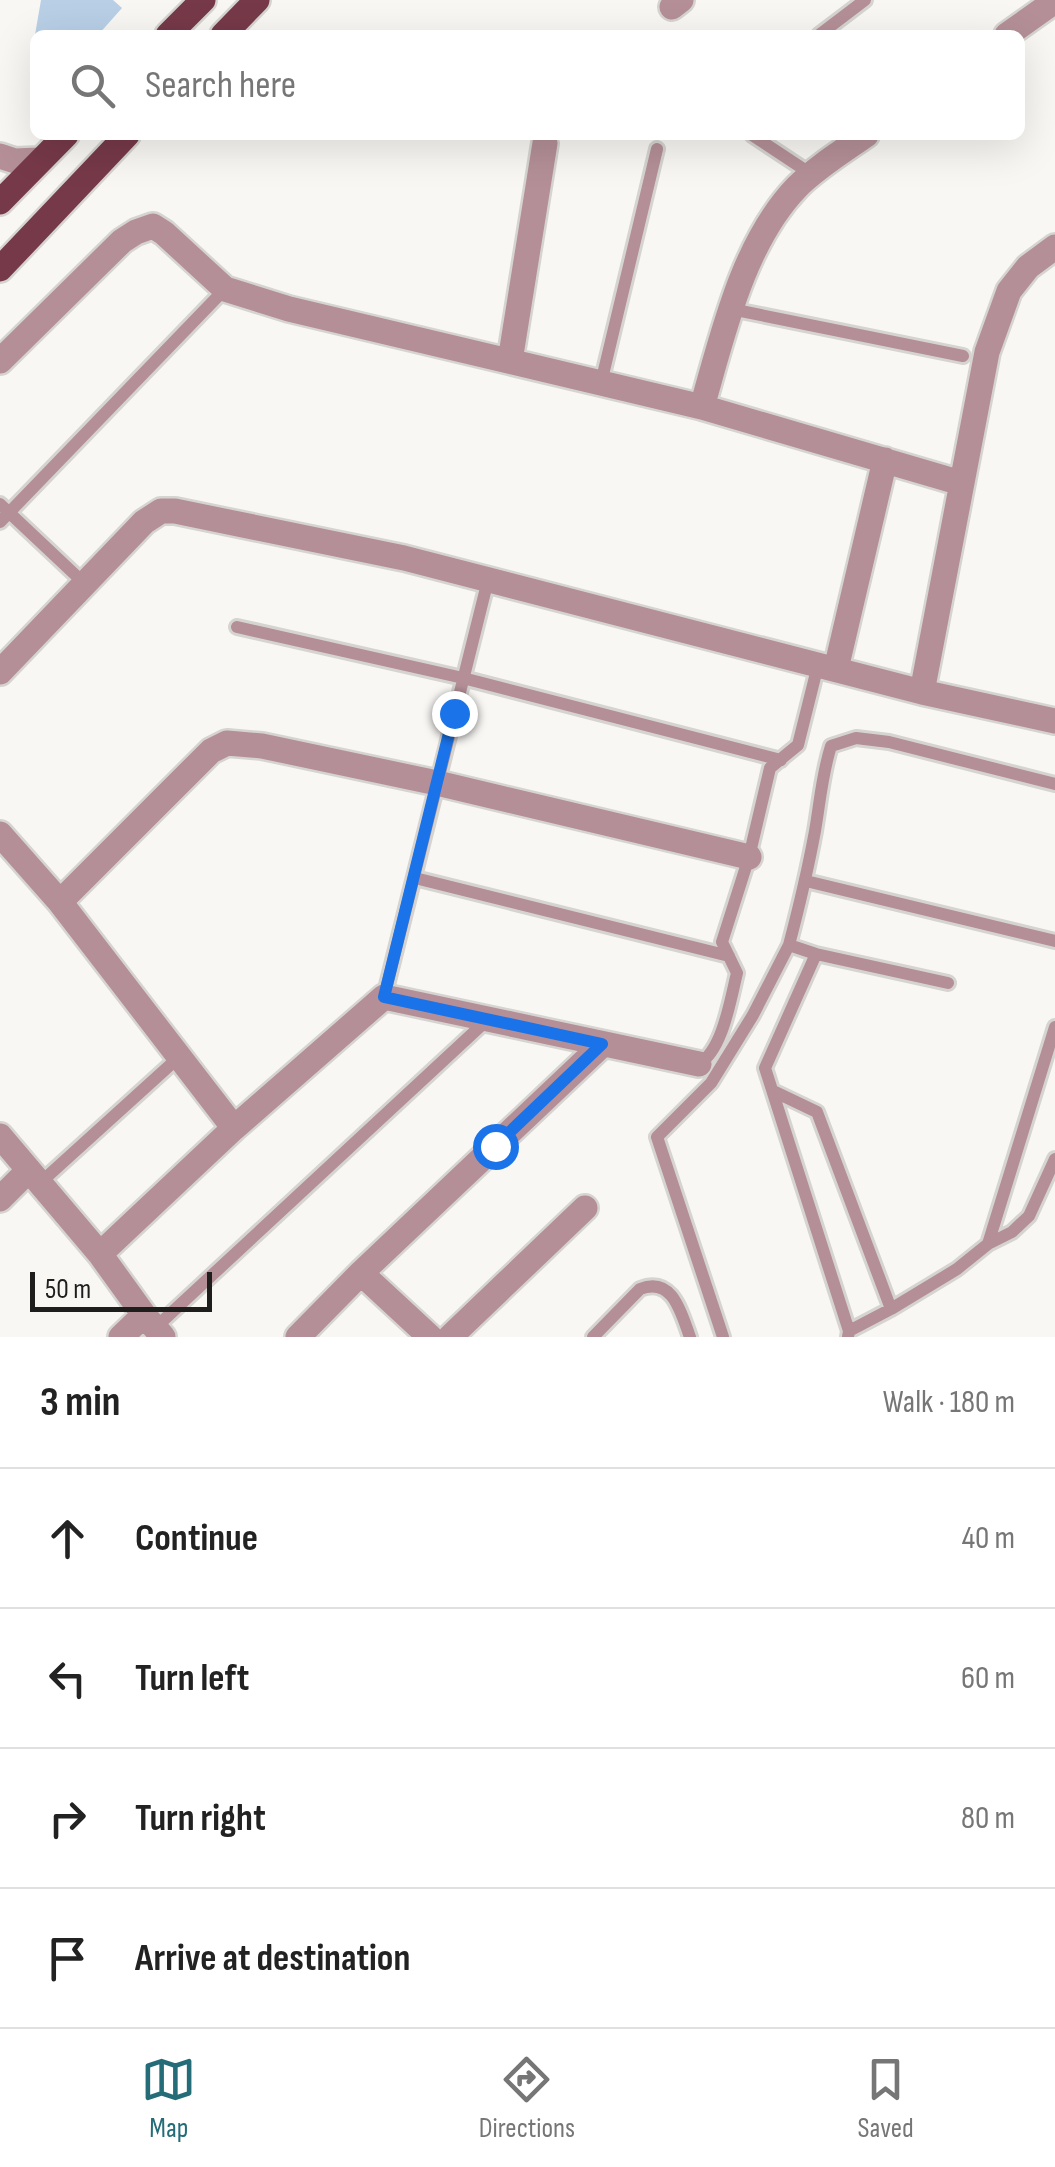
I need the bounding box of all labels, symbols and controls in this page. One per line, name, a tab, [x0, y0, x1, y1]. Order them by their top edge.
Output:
search box	[30, 30, 1025, 140]
icon: search	[65, 58, 120, 113]
text: Search here	[145, 63, 296, 108]
route end	[432, 691, 478, 737]
route start	[473, 1124, 519, 1170]
scale bar	[30, 1267, 212, 1312]
text: 50 m	[45, 1273, 91, 1306]
text: 3 min	[40, 1377, 120, 1428]
text: Walk · 180 m	[883, 1383, 1015, 1422]
icon: ahead	[40, 1511, 95, 1566]
text: Continue	[135, 1516, 258, 1561]
text: 40 m	[962, 1519, 1015, 1558]
icon: left	[40, 1651, 95, 1706]
text: Turn left	[135, 1656, 249, 1701]
text: 60 m	[961, 1659, 1015, 1698]
icon: right	[40, 1791, 95, 1846]
text: Turn right	[135, 1796, 266, 1841]
text: 80 m	[961, 1799, 1015, 1838]
icon: arrive	[40, 1931, 95, 1986]
text: Arrive at destination	[135, 1936, 410, 1981]
tab: Map	[141, 2052, 196, 2145]
tab: Directions	[479, 2052, 575, 2145]
tab: Saved	[858, 2052, 914, 2145]

